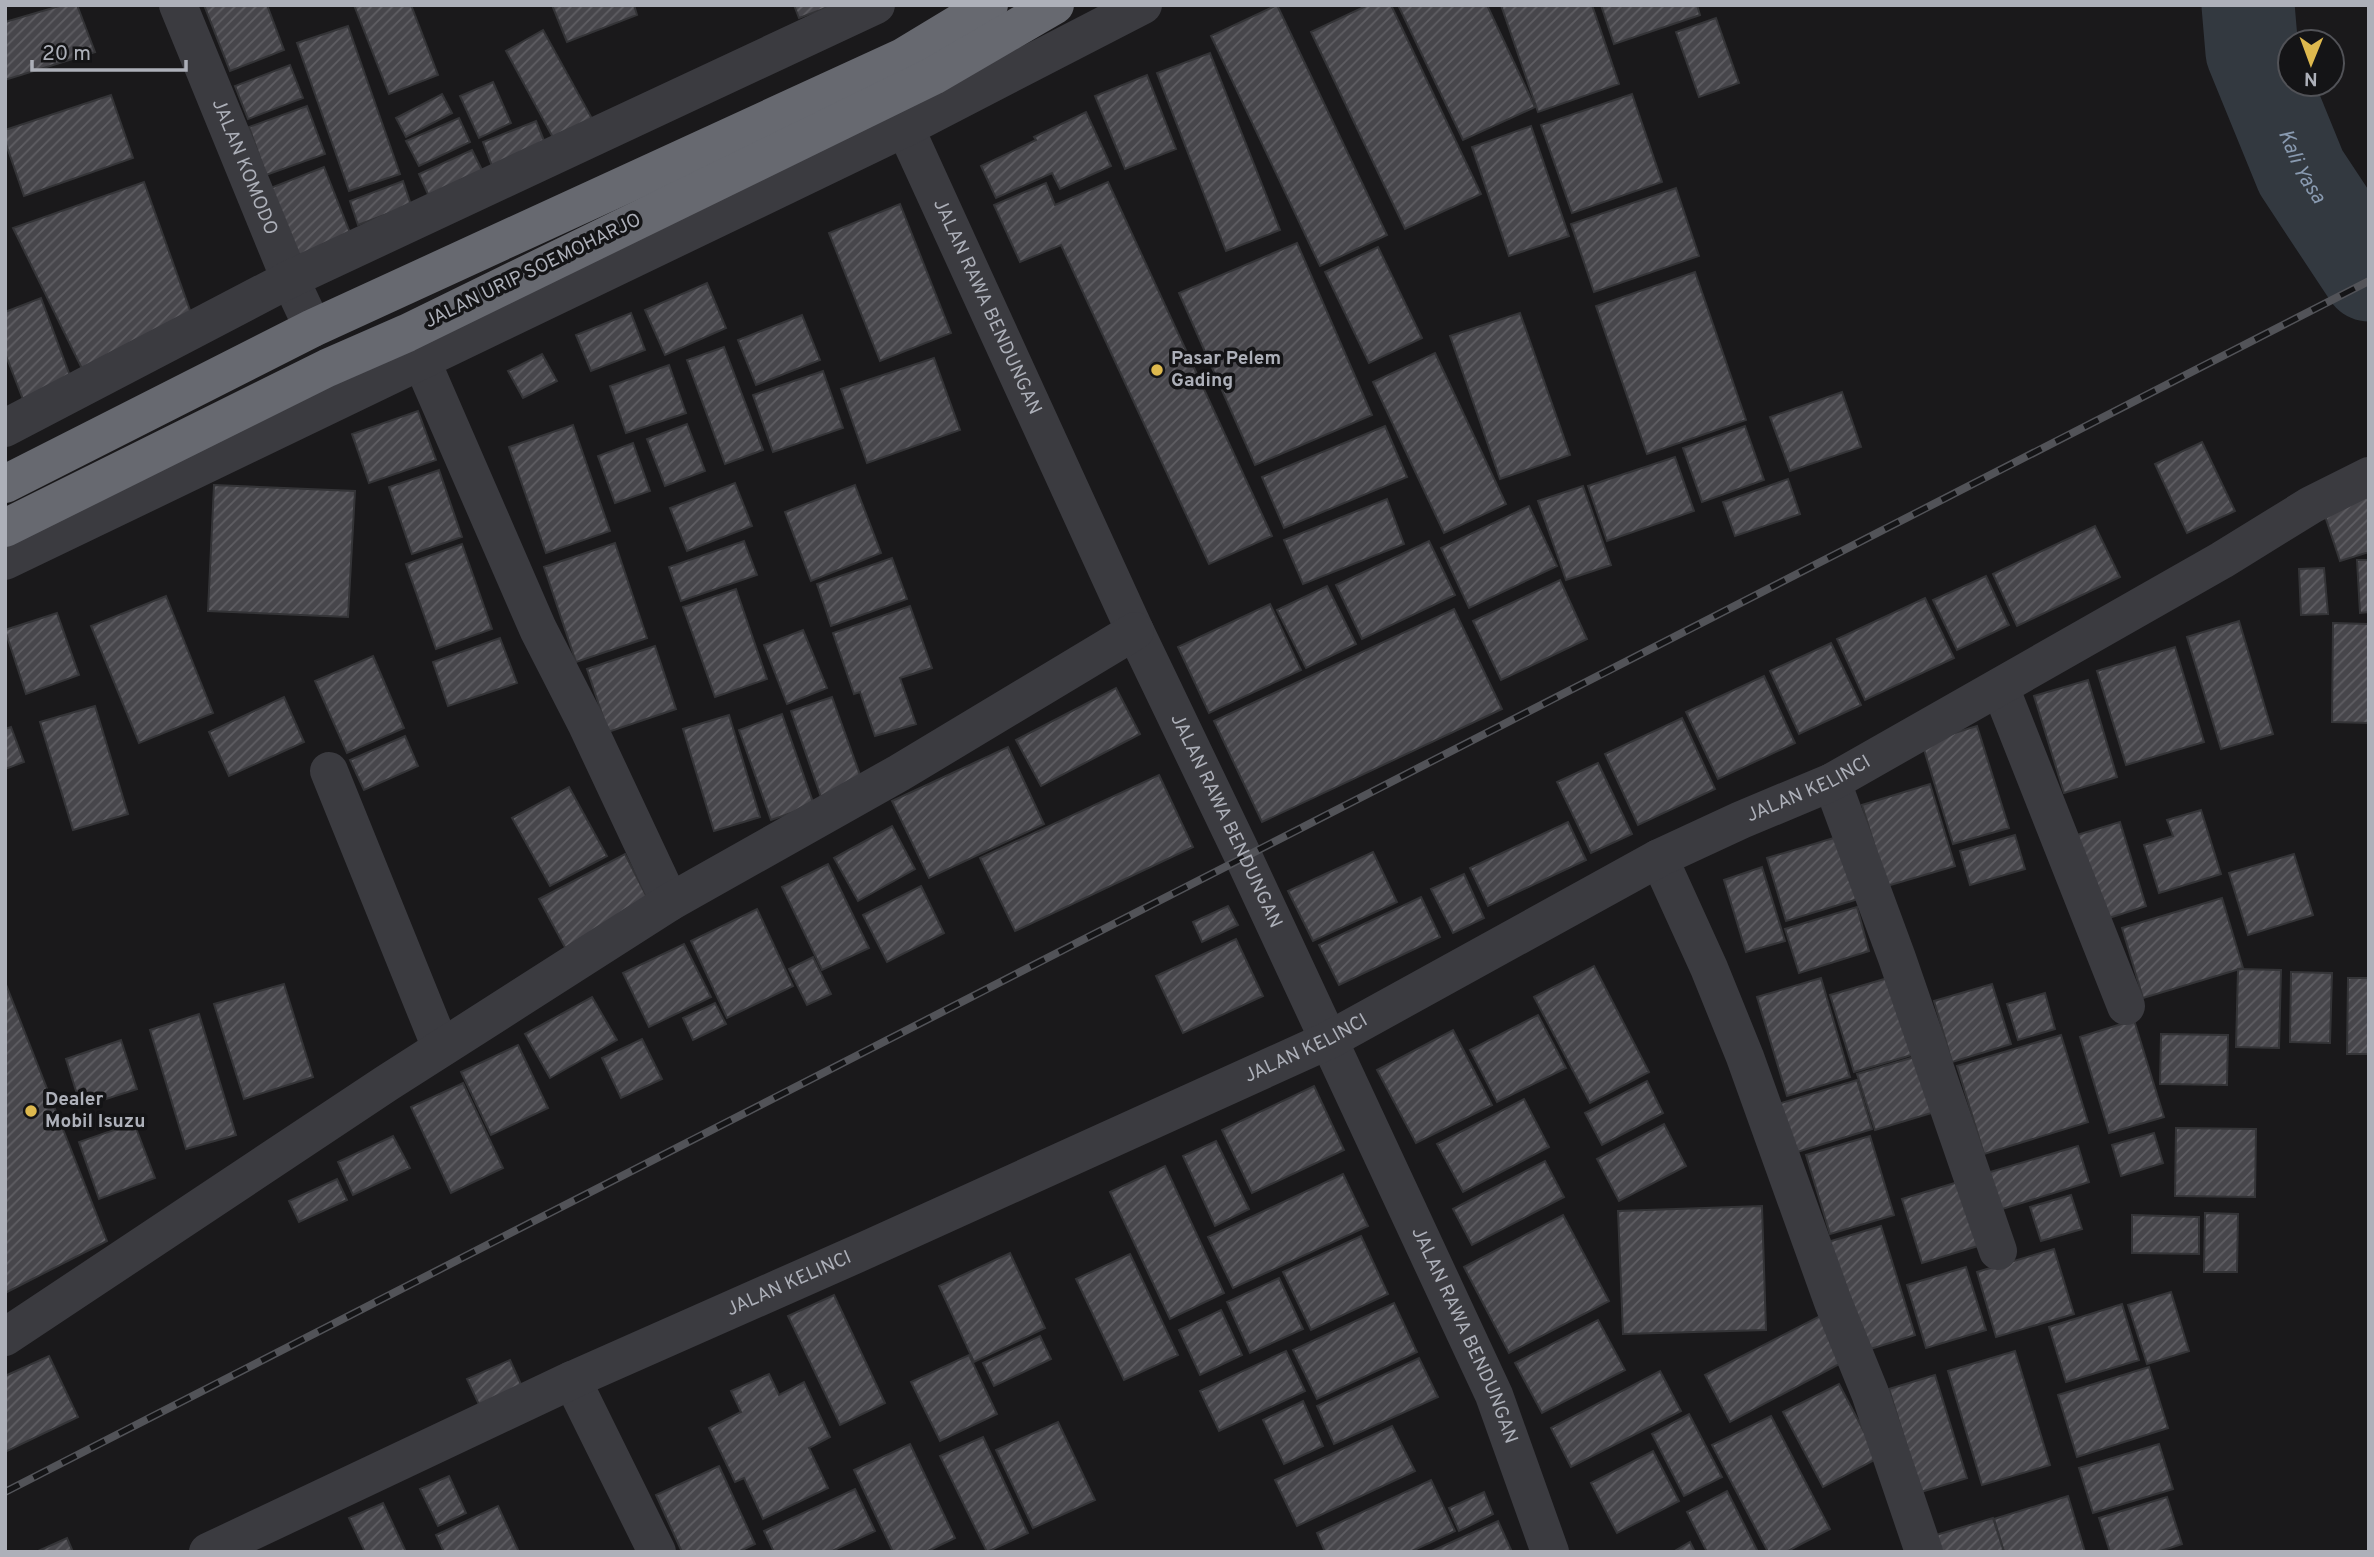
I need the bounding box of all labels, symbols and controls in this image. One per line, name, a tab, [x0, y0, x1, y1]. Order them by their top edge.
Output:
scale bar	[32, 28, 186, 72]
north arrow	[2276, 28, 2346, 98]
text: 20 m	[42, 41, 91, 68]
text: N	[2304, 66, 2318, 90]
street label: JALAN KOMODO	[206, 95, 283, 239]
water label: Kali Yasa	[2272, 125, 2332, 209]
street label: JALAN RAWA BENDUNGAN	[927, 195, 1047, 419]
street label: JALAN URIP SOEMOHARJO	[421, 208, 645, 334]
place label: Pasar Pelem Gading	[1171, 347, 1281, 393]
marker: Pasar Pelem Gading	[1149, 362, 1165, 378]
street label: JALAN RAWA BENDUNGAN	[1165, 710, 1287, 932]
street label: JALAN KELINCI	[1743, 750, 1875, 828]
street label: JALAN KELINCI	[1241, 1009, 1372, 1089]
place label: Dealer Mobil Isuzu	[45, 1088, 145, 1134]
marker: Dealer Mobil Isuzu	[23, 1103, 39, 1119]
street label: JALAN RAWA BENDUNGAN	[1405, 1223, 1522, 1447]
street label: JALAN KELINCI	[723, 1246, 855, 1322]

